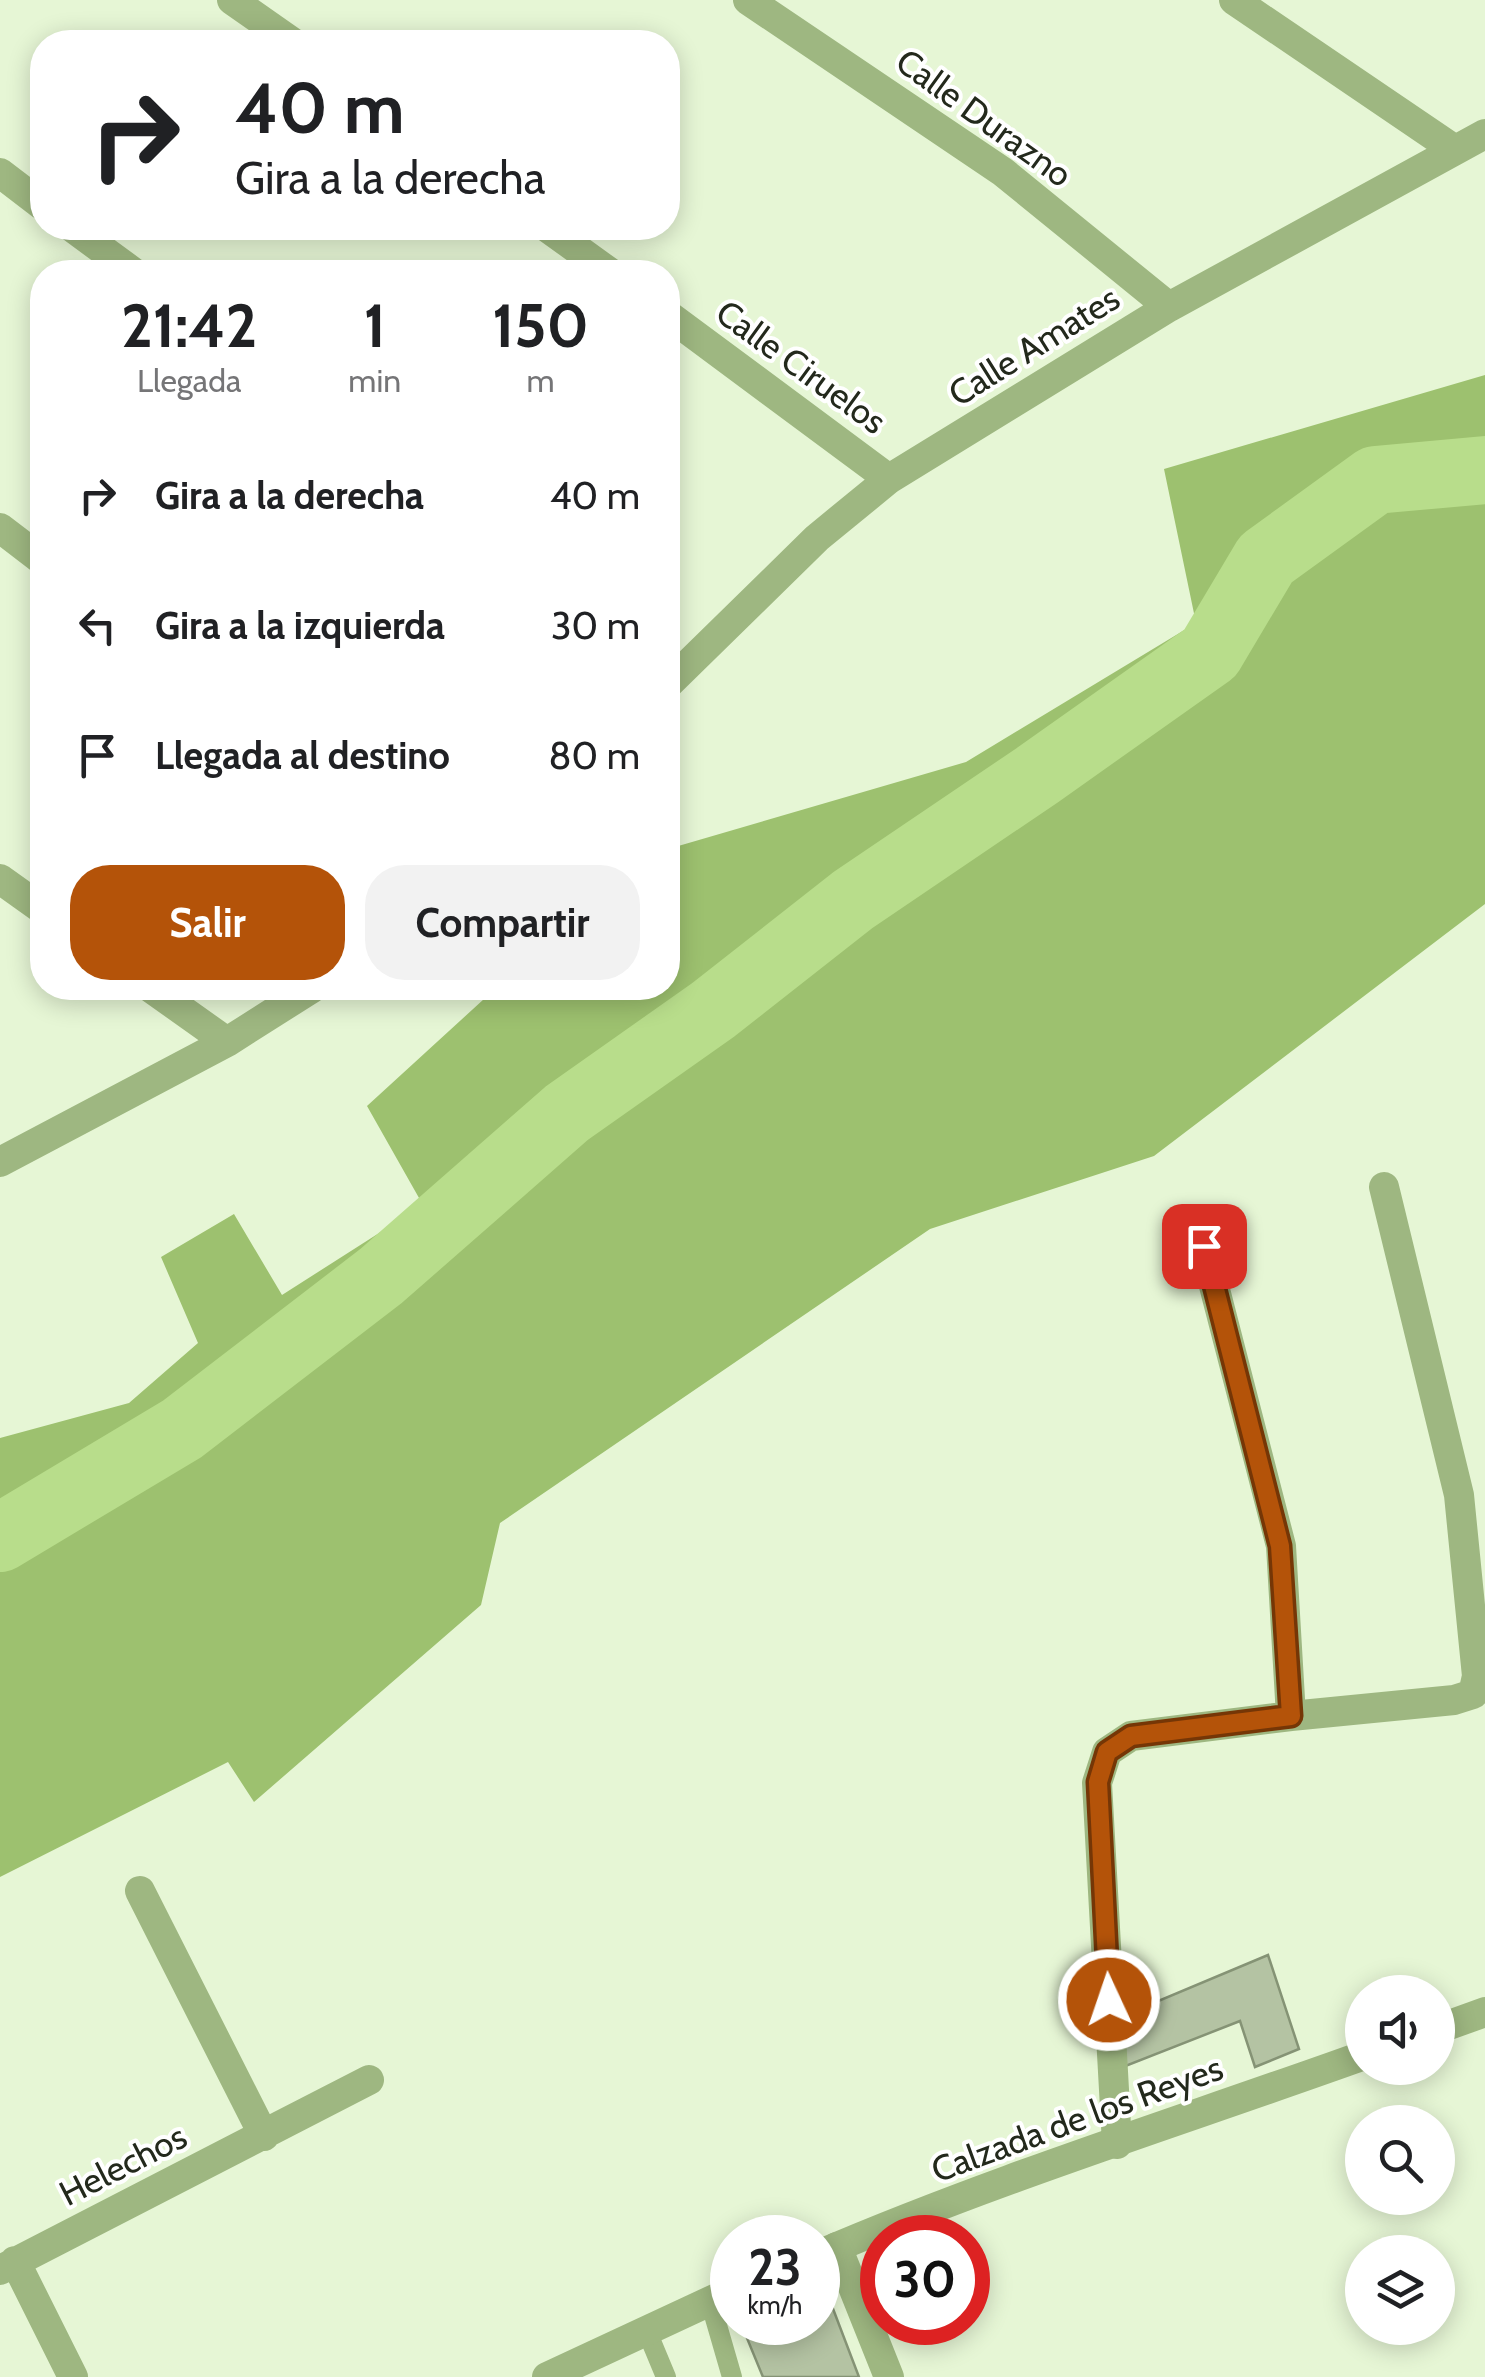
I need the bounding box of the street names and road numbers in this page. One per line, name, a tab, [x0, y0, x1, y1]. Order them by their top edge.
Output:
street label: Calle Durazno	[888, 39, 1081, 196]
street label: Calle Amates	[940, 276, 1127, 415]
street label: Calle Ciruelos	[708, 291, 895, 443]
street label: Calzada de los Reyes	[925, 2046, 1228, 2191]
street label: Helechos	[52, 2114, 193, 2215]

